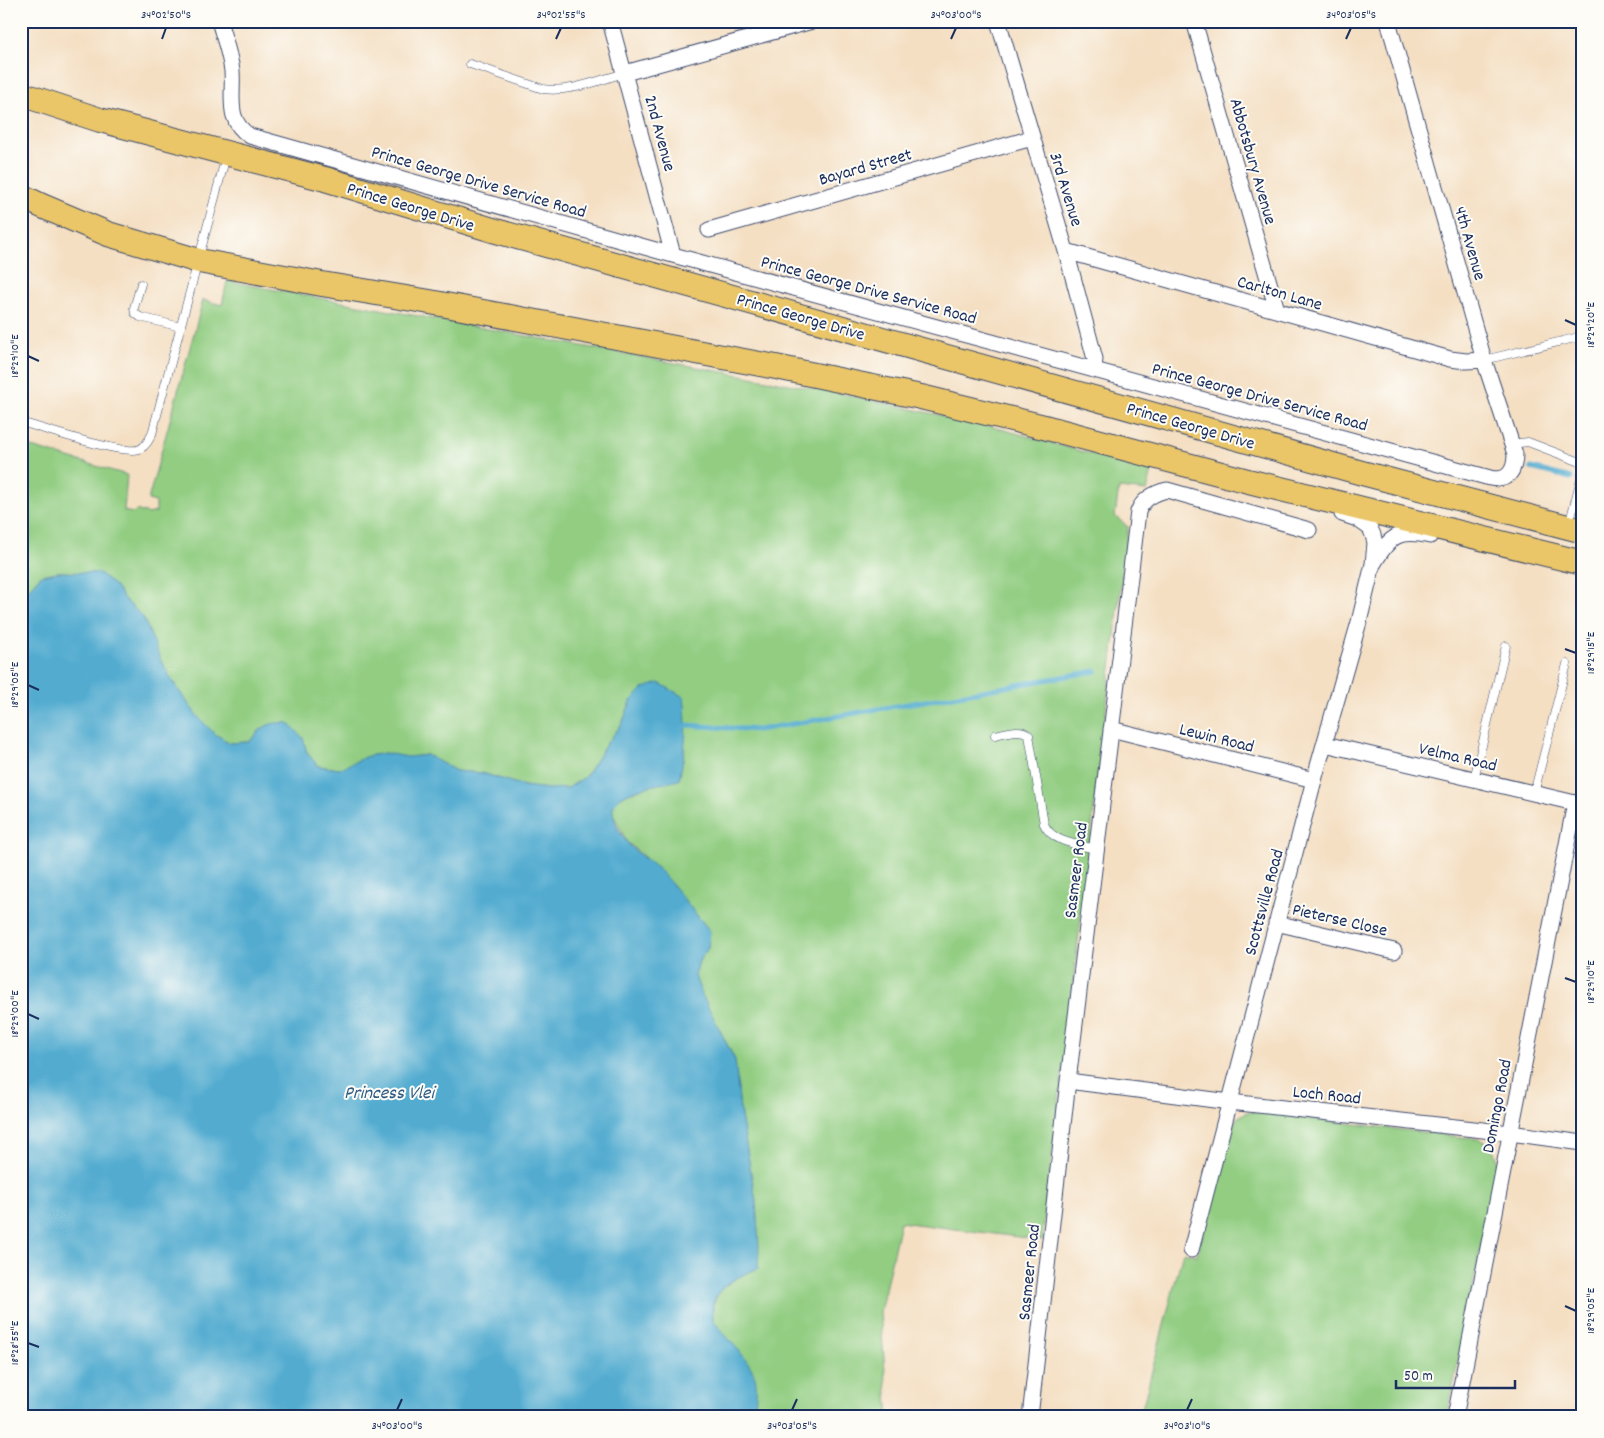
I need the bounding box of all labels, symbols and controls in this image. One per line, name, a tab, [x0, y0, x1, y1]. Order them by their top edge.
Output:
text: 34°02'50"S	[141, 7, 191, 24]
text: 34°02'55"S	[537, 7, 585, 24]
text: 34°03'00"S	[930, 7, 982, 24]
text: 34°03'05"S	[1326, 7, 1376, 24]
street label: 2nd Avenue	[636, 93, 681, 175]
street label: Abbotsbury Avenue	[1222, 95, 1282, 228]
street label: Prince George Drive Service Road	[369, 140, 589, 222]
street label: Bayard Street	[816, 143, 915, 194]
street label: 3rd Avenue	[1041, 150, 1088, 230]
street label: Prince George Drive	[345, 176, 477, 236]
street label: 4th Avenue	[1446, 204, 1491, 284]
street label: Prince George Drive Service Road	[759, 250, 979, 328]
street label: Carlton Lane	[1234, 270, 1325, 318]
street label: Prince George Drive	[735, 287, 867, 345]
text: 18°29'20"E	[1583, 302, 1600, 348]
text: 18°29'10"E	[7, 334, 24, 378]
street label: Prince George Drive Service Road	[1150, 357, 1370, 435]
street label: Prince George Drive	[1125, 396, 1257, 454]
text: 18°29'15"E	[1583, 631, 1600, 674]
text: 18°29'05"E	[7, 661, 24, 708]
street label: Lewin Road	[1176, 718, 1256, 761]
street label: Velma Road	[1416, 737, 1499, 780]
street label: Sasmeer Road	[1059, 821, 1096, 920]
street label: Scottsville Road	[1239, 847, 1292, 959]
street label: Pieterse Close	[1289, 898, 1390, 945]
text: 18°29'10"E	[1583, 960, 1600, 1004]
text: 18°29'00"E	[7, 990, 24, 1038]
street label: Domingo Road	[1477, 1057, 1520, 1155]
street label: Loch Road	[1291, 1080, 1362, 1113]
water label: Princess Vlei	[344, 1081, 437, 1108]
street label: Sasmeer Road	[1013, 1223, 1048, 1322]
text: 18°29'05"E	[1583, 1287, 1600, 1334]
text: 18°28'55"E	[7, 1320, 24, 1365]
scale bar	[1396, 1358, 1515, 1390]
text: 50 m	[1404, 1366, 1433, 1388]
text: 34°03'00"S	[371, 1418, 423, 1435]
text: 34°03'05"S	[767, 1418, 817, 1435]
text: 34°03'10"S	[1163, 1418, 1211, 1435]

